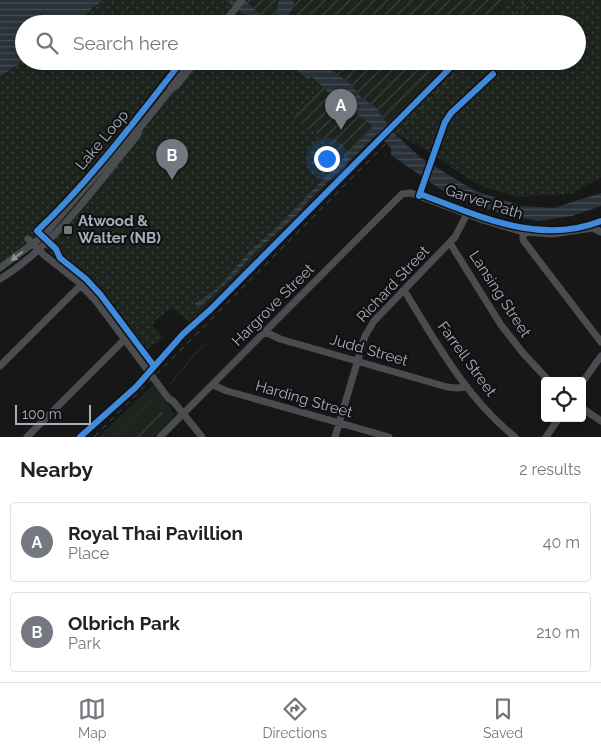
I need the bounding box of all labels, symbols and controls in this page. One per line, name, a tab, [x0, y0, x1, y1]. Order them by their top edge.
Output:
search box	[15, 15, 586, 70]
icon: search	[33, 29, 61, 57]
text: Search here	[73, 32, 179, 54]
pin: A	[325, 89, 357, 130]
street label: Lake Loop	[72, 106, 132, 174]
pin: B	[156, 139, 188, 180]
your location	[314, 146, 340, 172]
street label: Garver Path	[443, 181, 525, 223]
place label: Atwood & Walter (NB)	[78, 212, 161, 247]
marker: Atwood & Walter (NB)	[62, 224, 74, 236]
street label: Richard Street	[353, 242, 433, 326]
street label: Lansing Street	[465, 247, 535, 341]
one-way arrow	[10, 251, 24, 261]
street label: Hargrove Street	[228, 260, 318, 350]
street label: Farrell Street	[434, 318, 500, 400]
street label: Judd Street	[328, 330, 410, 370]
street label: Harding Street	[253, 377, 355, 421]
map controls	[541, 377, 586, 422]
button: locate	[541, 377, 586, 422]
scale bar	[15, 402, 91, 425]
text: 100 m	[22, 406, 62, 422]
text: Nearby	[20, 457, 93, 482]
text: 2 results	[519, 460, 581, 479]
text: Royal Thai Pavillion	[68, 522, 243, 544]
text: A	[32, 533, 42, 552]
text: 40 m	[543, 533, 580, 552]
text: Place	[68, 544, 109, 563]
text: Olbrich Park	[68, 612, 180, 634]
text: B	[32, 623, 42, 642]
text: 210 m	[536, 623, 580, 642]
text: Park	[68, 634, 101, 653]
tab: Map	[78, 695, 106, 741]
tab: Directions	[262, 695, 327, 741]
tab: Saved	[483, 695, 523, 741]

